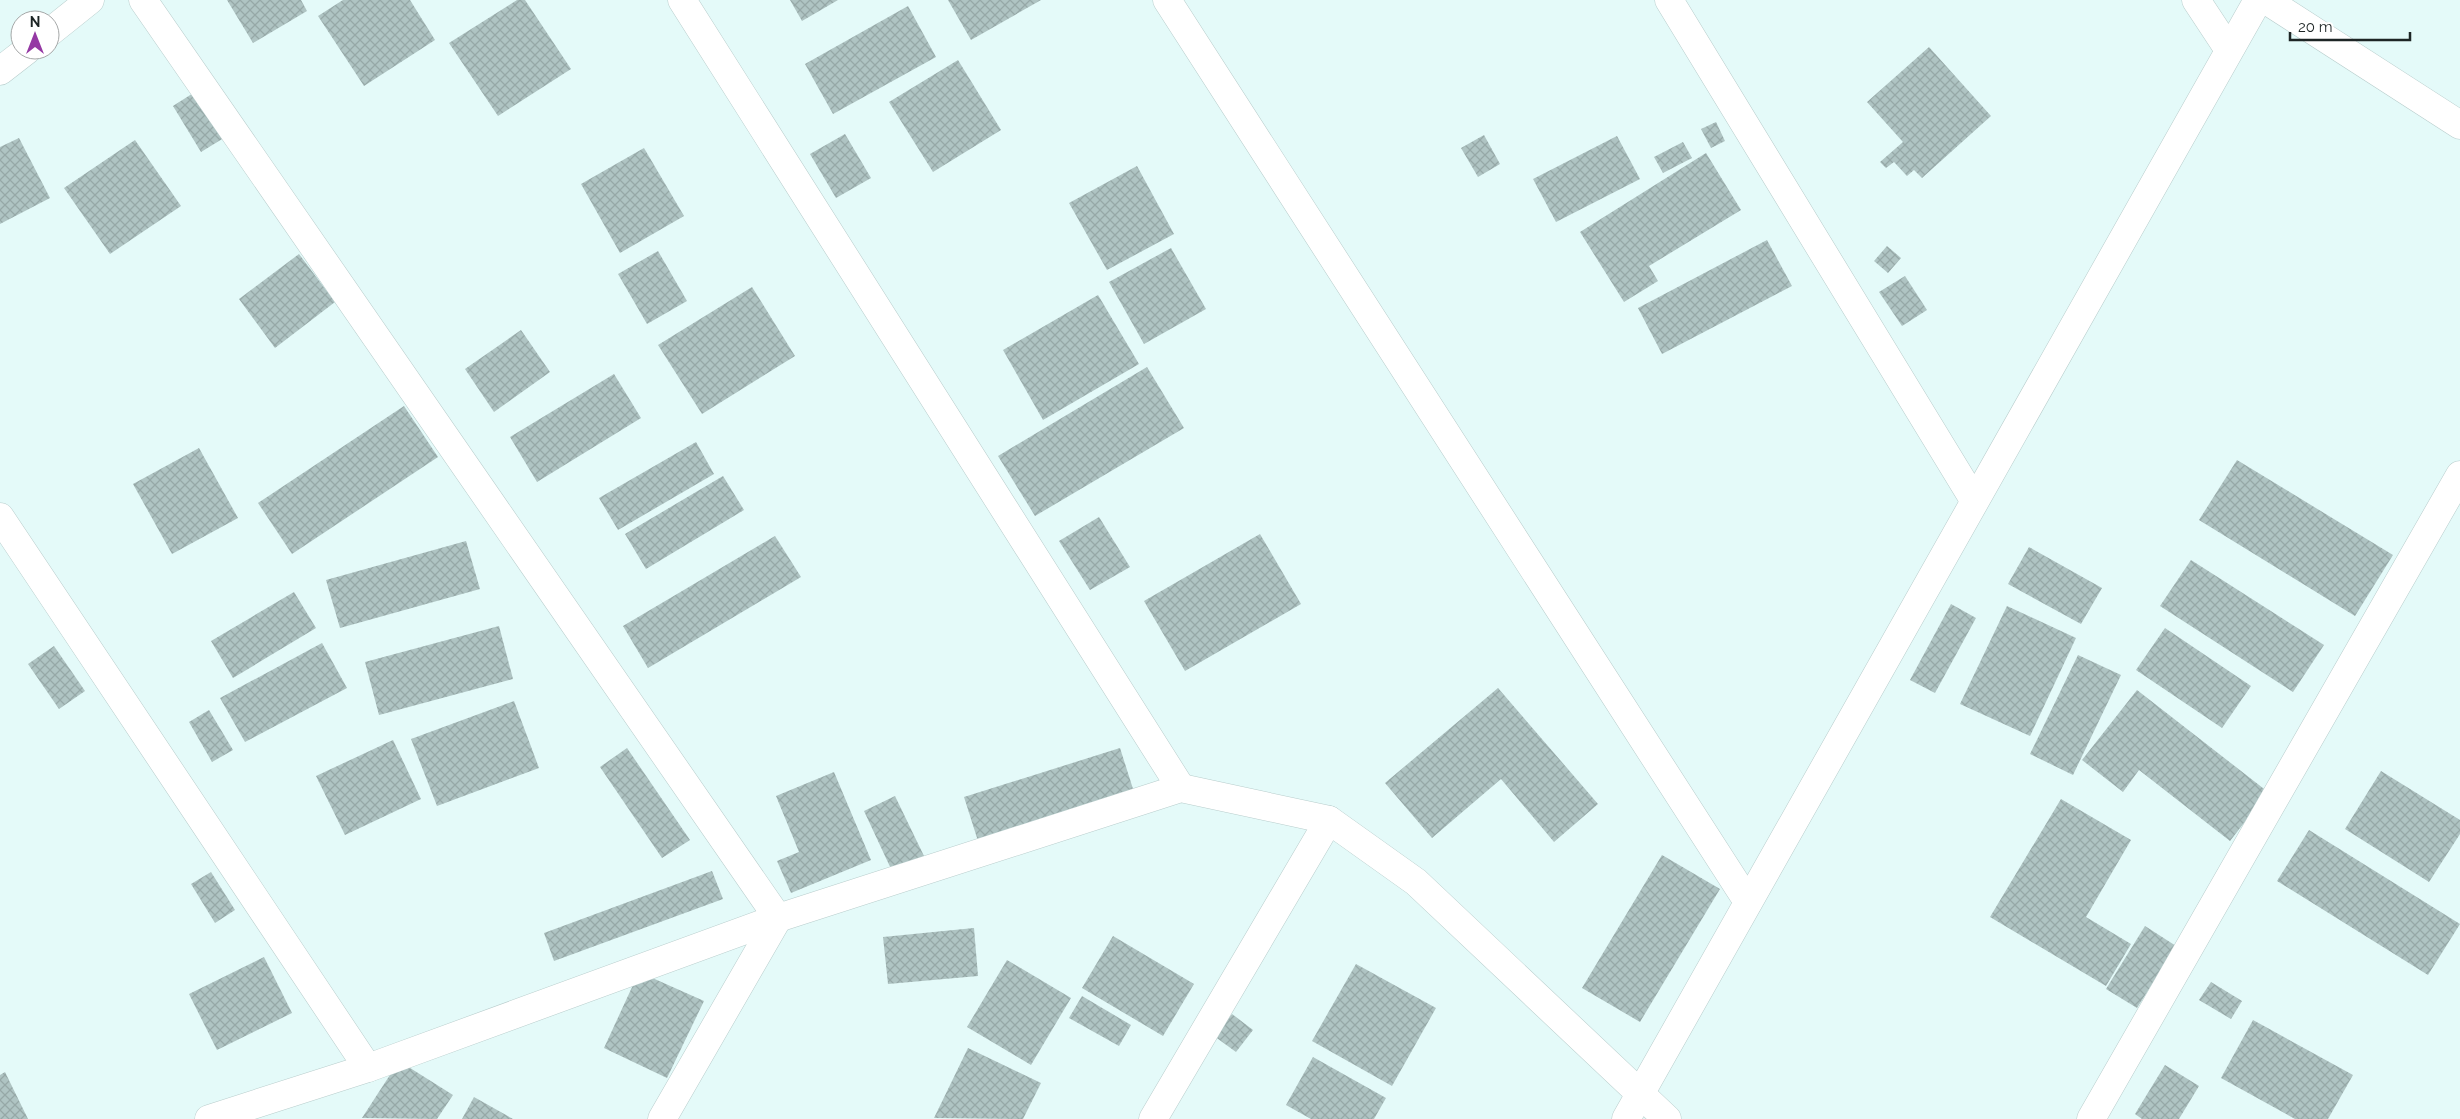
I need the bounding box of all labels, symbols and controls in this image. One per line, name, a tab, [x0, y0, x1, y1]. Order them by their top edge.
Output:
north arrow	[10, 10, 60, 60]
scale bar	[2290, 10, 2410, 42]
text: N	[30, 14, 40, 30]
text: 20 m	[2298, 18, 2333, 36]

